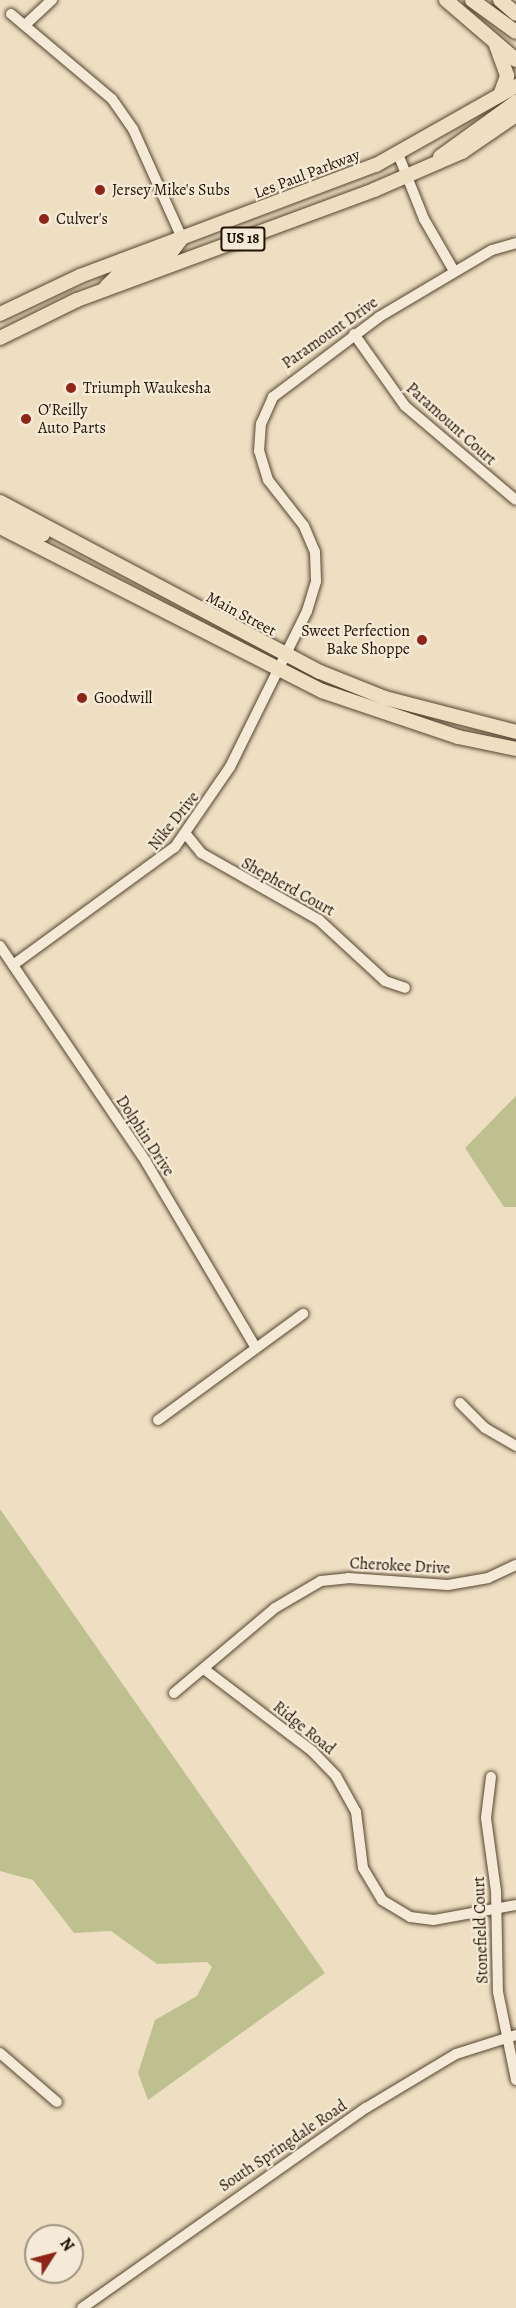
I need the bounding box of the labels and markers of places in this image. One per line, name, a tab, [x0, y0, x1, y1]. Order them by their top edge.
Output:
place label: Jersey Mike's Subs	[112, 180, 230, 200]
marker: Jersey Mike's Subs	[93, 183, 107, 197]
place label: Culver's	[56, 209, 108, 229]
marker: Culver's	[37, 212, 51, 226]
place label: Triumph Waukesha	[83, 378, 211, 398]
marker: Triumph Waukesha	[64, 381, 78, 395]
place label: O'Reilly Auto Parts	[38, 400, 106, 438]
marker: O'Reilly Auto Parts	[19, 412, 33, 426]
place label: Sweet Perfection Bake Shoppe	[301, 621, 410, 659]
marker: Sweet Perfection Bake Shoppe	[415, 633, 429, 647]
place label: Goodwill	[94, 688, 152, 708]
marker: Goodwill	[75, 691, 89, 705]

